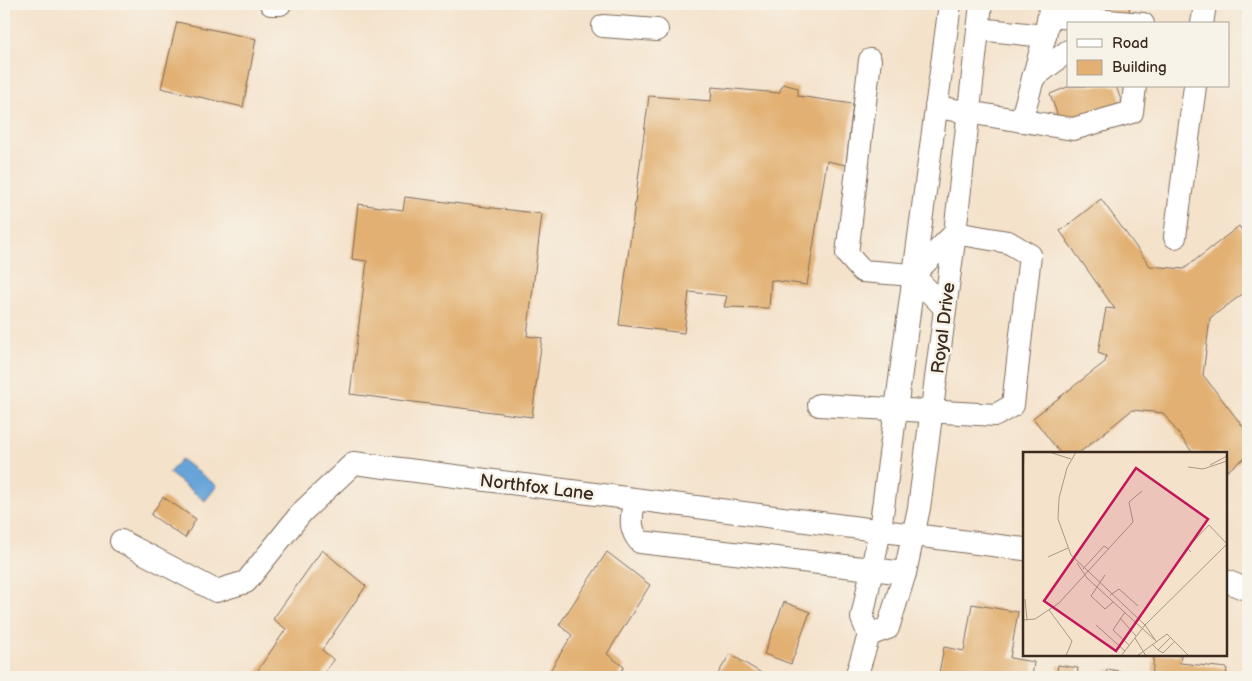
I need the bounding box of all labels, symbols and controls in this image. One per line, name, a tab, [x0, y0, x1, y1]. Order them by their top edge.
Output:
legend	[1067, 22, 1230, 88]
text: Road	[1112, 34, 1148, 53]
text: Building	[1112, 58, 1167, 77]
street label: Royal Drive	[927, 281, 960, 375]
inset map	[1023, 452, 1227, 656]
street label: Northfox Lane	[479, 470, 595, 505]

